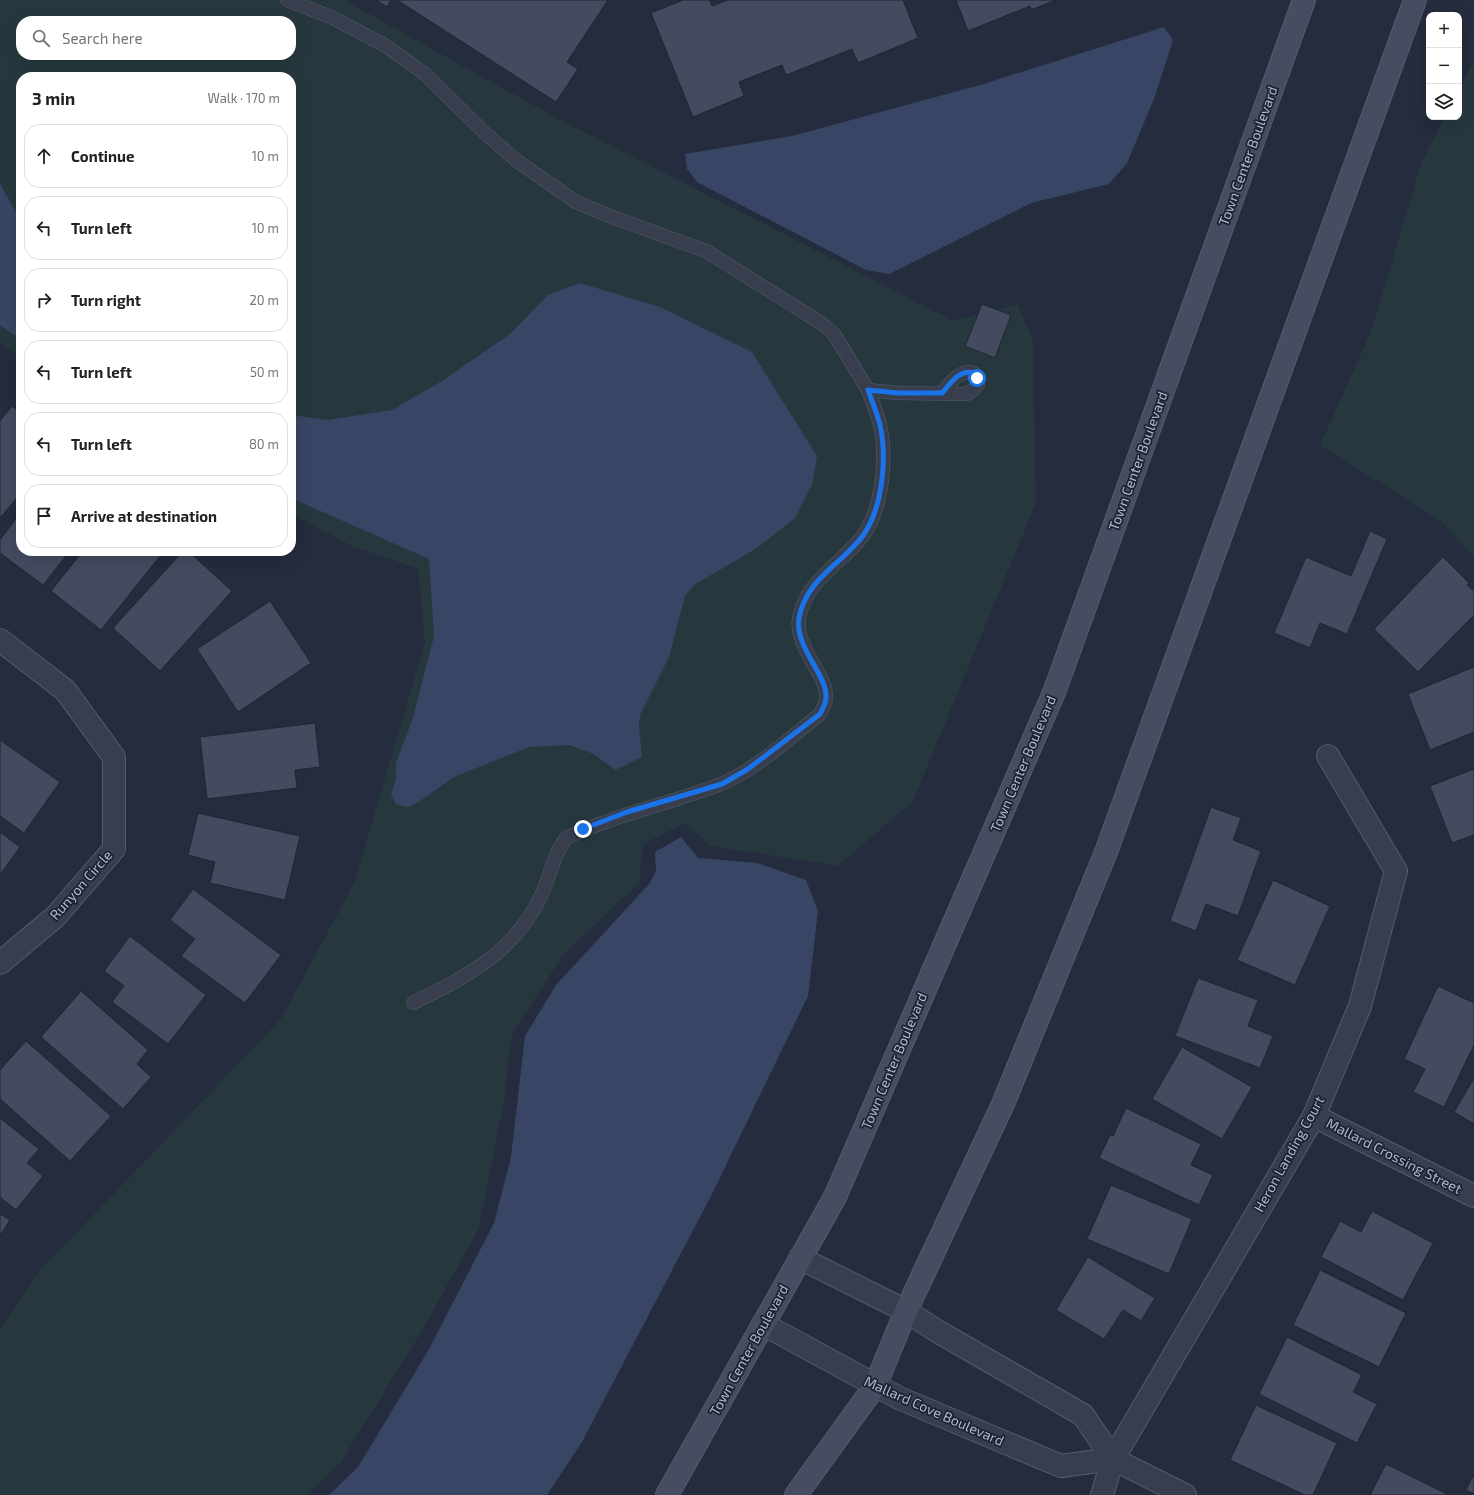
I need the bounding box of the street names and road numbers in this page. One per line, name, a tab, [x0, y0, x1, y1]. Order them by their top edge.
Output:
street label: Town Center Boulevard	[1214, 84, 1281, 228]
street label: Town Center Boulevard	[1104, 389, 1171, 533]
street label: Town Center Boulevard	[986, 693, 1059, 835]
street label: Runyon Circle	[46, 846, 115, 923]
street label: Town Center Boulevard	[857, 990, 930, 1132]
street label: Heron Landing Court	[1250, 1093, 1327, 1215]
street label: Mallard Crossing Street	[1324, 1114, 1465, 1197]
street label: Town Center Boulevard	[705, 1281, 792, 1418]
street label: Mallard Cove Boulevard	[862, 1372, 1007, 1449]

